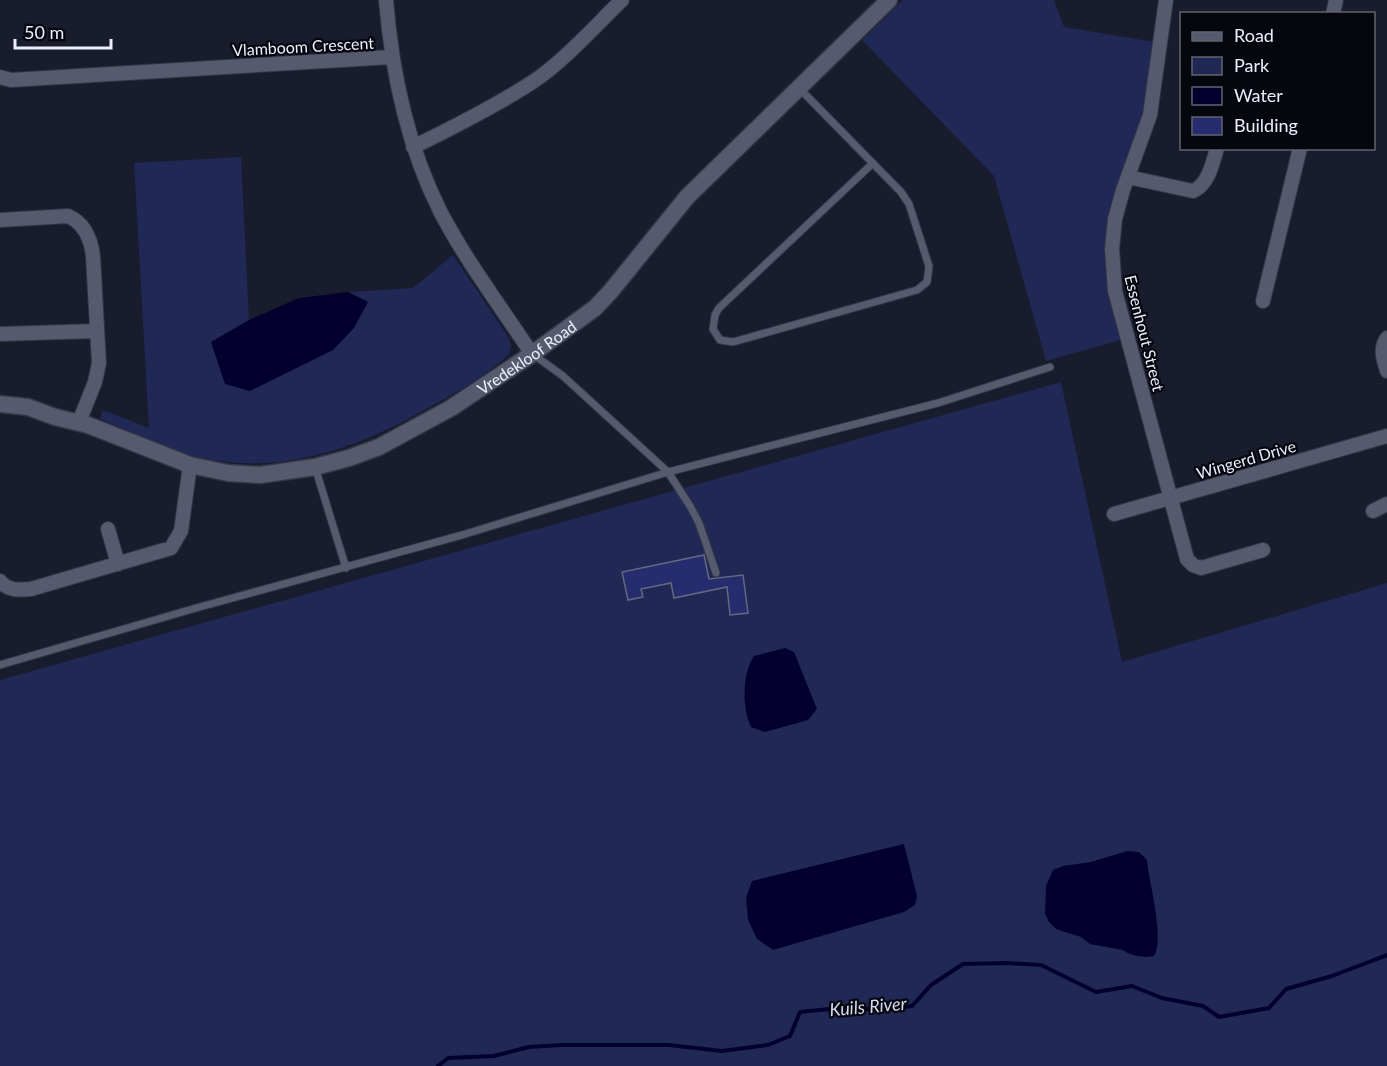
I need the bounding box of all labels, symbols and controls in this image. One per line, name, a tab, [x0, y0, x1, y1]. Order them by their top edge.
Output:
scale bar	[15, 12, 111, 50]
legend	[1180, 12, 1375, 150]
text: 50 m	[24, 21, 64, 43]
text: Road	[1234, 24, 1274, 46]
street label: Vlamboom Crescent	[232, 33, 375, 59]
text: Park	[1234, 54, 1270, 76]
text: Water	[1234, 84, 1283, 106]
text: Building	[1234, 114, 1298, 136]
street label: Essenhout Street	[1121, 273, 1169, 393]
street label: Vredekloof Road	[473, 316, 579, 398]
street label: Wingerd Drive	[1194, 436, 1298, 482]
water label: Kuils River	[828, 992, 908, 1020]

